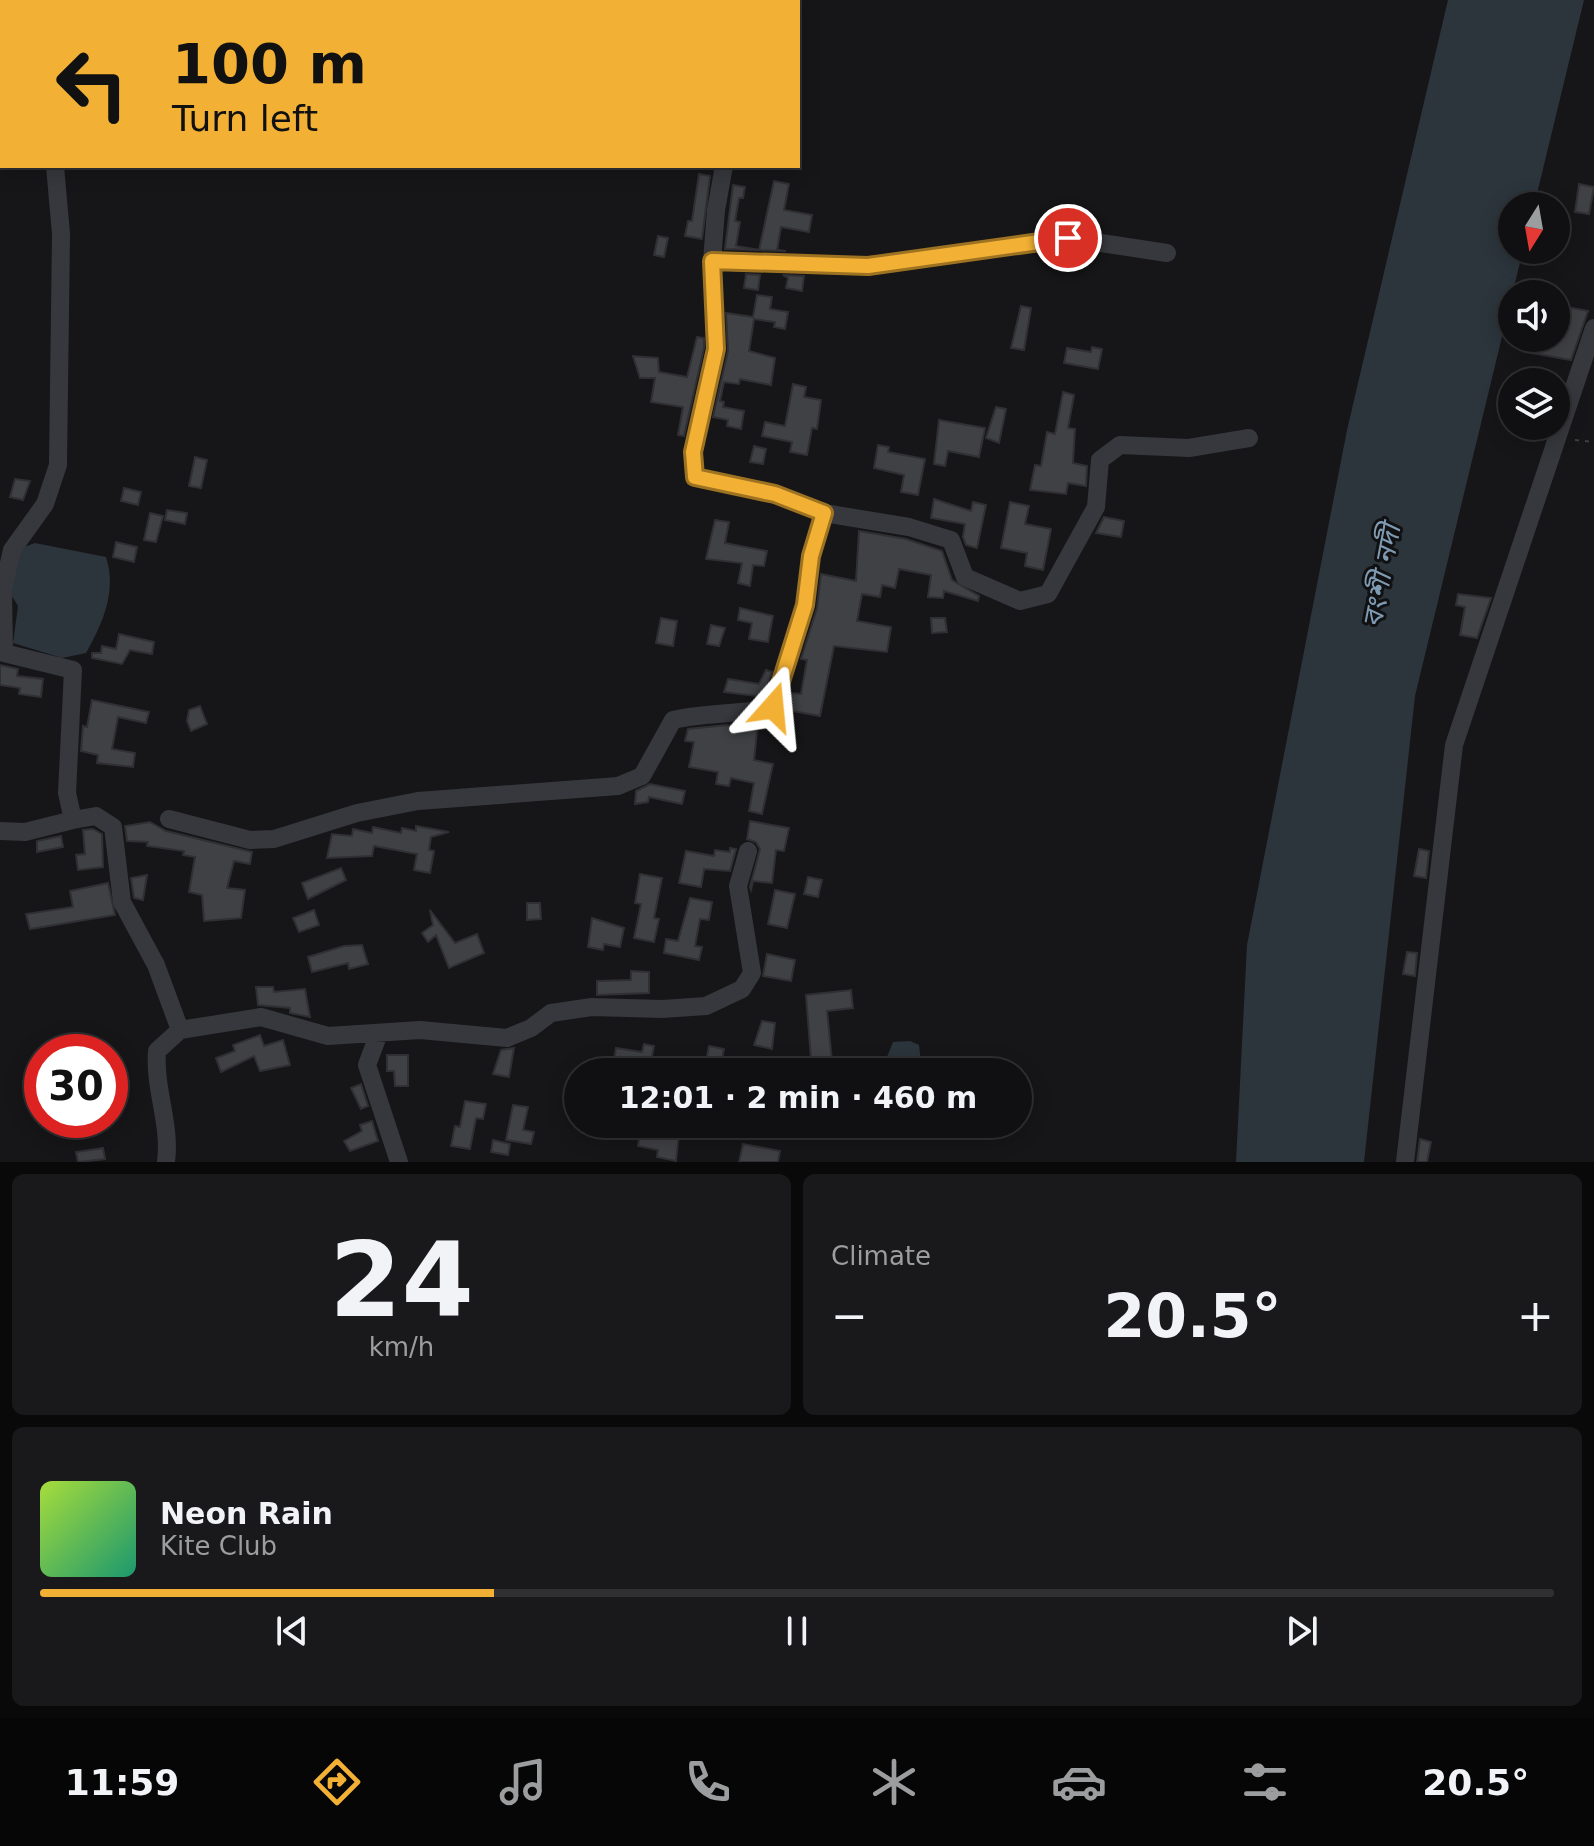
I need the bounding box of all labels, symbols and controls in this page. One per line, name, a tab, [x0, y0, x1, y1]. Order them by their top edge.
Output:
text: 100 m	[172, 31, 367, 96]
icon: left	[40, 32, 144, 136]
text: Turn left	[172, 98, 318, 139]
north arrow	[1498, 192, 1570, 264]
map controls	[1498, 192, 1570, 440]
pin	[1034, 204, 1102, 272]
icon: arrive	[1046, 216, 1090, 260]
button: sound	[1498, 280, 1570, 352]
button: layers	[1498, 368, 1570, 440]
water label: বংশী নদী	[1355, 516, 1409, 630]
position arrow	[731, 665, 815, 749]
speed limit sign: 30	[24, 1034, 128, 1138]
text: 12:01 · 2 min · 460 m	[619, 1080, 977, 1115]
text: 24	[329, 1219, 474, 1341]
text: Climate	[831, 1241, 931, 1271]
text: 20.5°	[1103, 1281, 1282, 1351]
text: −	[831, 1290, 868, 1341]
text: +	[1517, 1290, 1554, 1341]
text: km/h	[369, 1332, 434, 1362]
text: Neon Rain	[160, 1496, 333, 1531]
text: Kite Club	[160, 1531, 277, 1561]
icon: previous	[270, 1609, 314, 1653]
icon: pause	[775, 1609, 819, 1653]
icon: next	[1280, 1609, 1324, 1653]
icon: directions	[309, 1754, 365, 1810]
icon: music	[495, 1754, 551, 1810]
icon: phone	[680, 1754, 736, 1810]
icon: climate	[866, 1754, 922, 1810]
icon: car	[1051, 1754, 1107, 1810]
icon: filters	[1237, 1754, 1293, 1810]
text: 11:59	[65, 1762, 179, 1803]
text: 20.5°	[1422, 1762, 1529, 1803]

